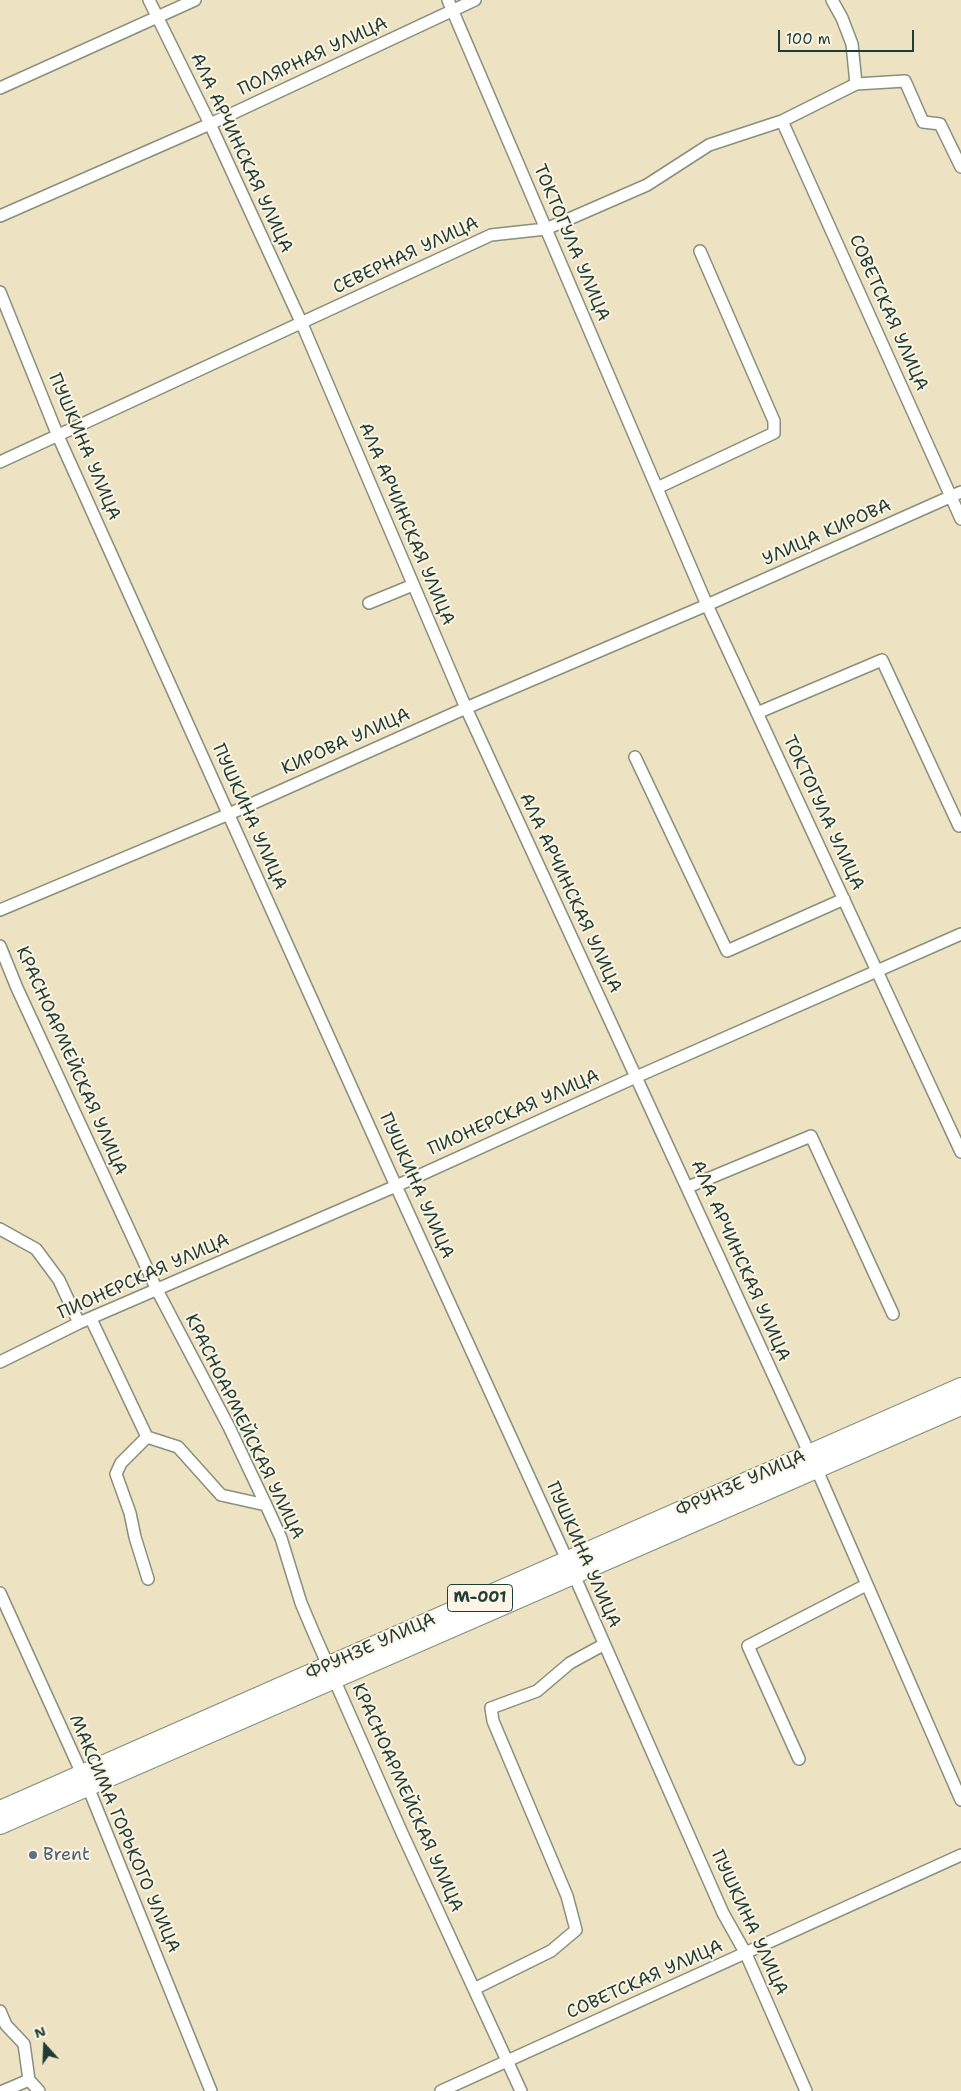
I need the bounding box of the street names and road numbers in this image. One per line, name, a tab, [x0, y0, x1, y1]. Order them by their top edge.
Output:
street label: ПОЛЯРНАЯ УЛИЦА	[235, 13, 391, 101]
street label: АЛА АРЧИНСКАЯ УЛИЦА	[185, 50, 297, 256]
street label: ТОКТОГУЛА УЛИЦА	[528, 161, 614, 325]
street label: СЕВЕРНАЯ УЛИЦА	[330, 213, 482, 299]
street label: СОВЕТСКАЯ УЛИЦА	[844, 232, 932, 394]
street label: ПУШКИНА УЛИЦА	[43, 370, 125, 524]
street label: АЛА АРЧИНСКАЯ УЛИЦА	[353, 419, 459, 629]
street label: УЛИЦА КИРОВА	[759, 495, 895, 571]
street label: КИРОВА УЛИЦА	[278, 704, 414, 780]
street label: ТОКТОГУЛА УЛИЦА	[778, 732, 868, 894]
street label: ПУШКИНА УЛИЦА	[207, 741, 291, 893]
street label: АЛА АРЧИНСКАЯ УЛИЦА	[514, 790, 626, 996]
street label: КРАСНОАРМЕЙСКАЯ УЛИЦА	[11, 943, 131, 1179]
street label: ПИОНЕРСКАЯ УЛИЦА	[425, 1065, 603, 1161]
street label: ПУШКИНА УЛИЦА	[374, 1110, 458, 1262]
street label: АЛА АРЧИНСКАЯ УЛИЦА	[686, 1157, 794, 1365]
street label: ПИОНЕРСКАЯ УЛИЦА	[55, 1229, 233, 1325]
street label: КРАСНОАРМЕЙСКАЯ УЛИЦА	[180, 1311, 308, 1543]
street label: ФРУНЗЕ УЛИЦА	[673, 1446, 809, 1522]
street label: ПУШКИНА УЛИЦА	[541, 1479, 625, 1631]
road number: M-001	[448, 1585, 512, 1612]
street label: ФРУНЗЕ УЛИЦА	[303, 1609, 439, 1685]
street label: КРАСНОАРМЕЙСКАЯ УЛИЦА	[347, 1680, 467, 1916]
street label: МАКСИМА ГОРЬКОГО УЛИЦА	[64, 1712, 184, 1956]
street label: ПУШКИНА УЛИЦА	[706, 1847, 792, 1999]
street label: СОВЕТСКАЯ УЛИЦА	[564, 1936, 726, 2024]

